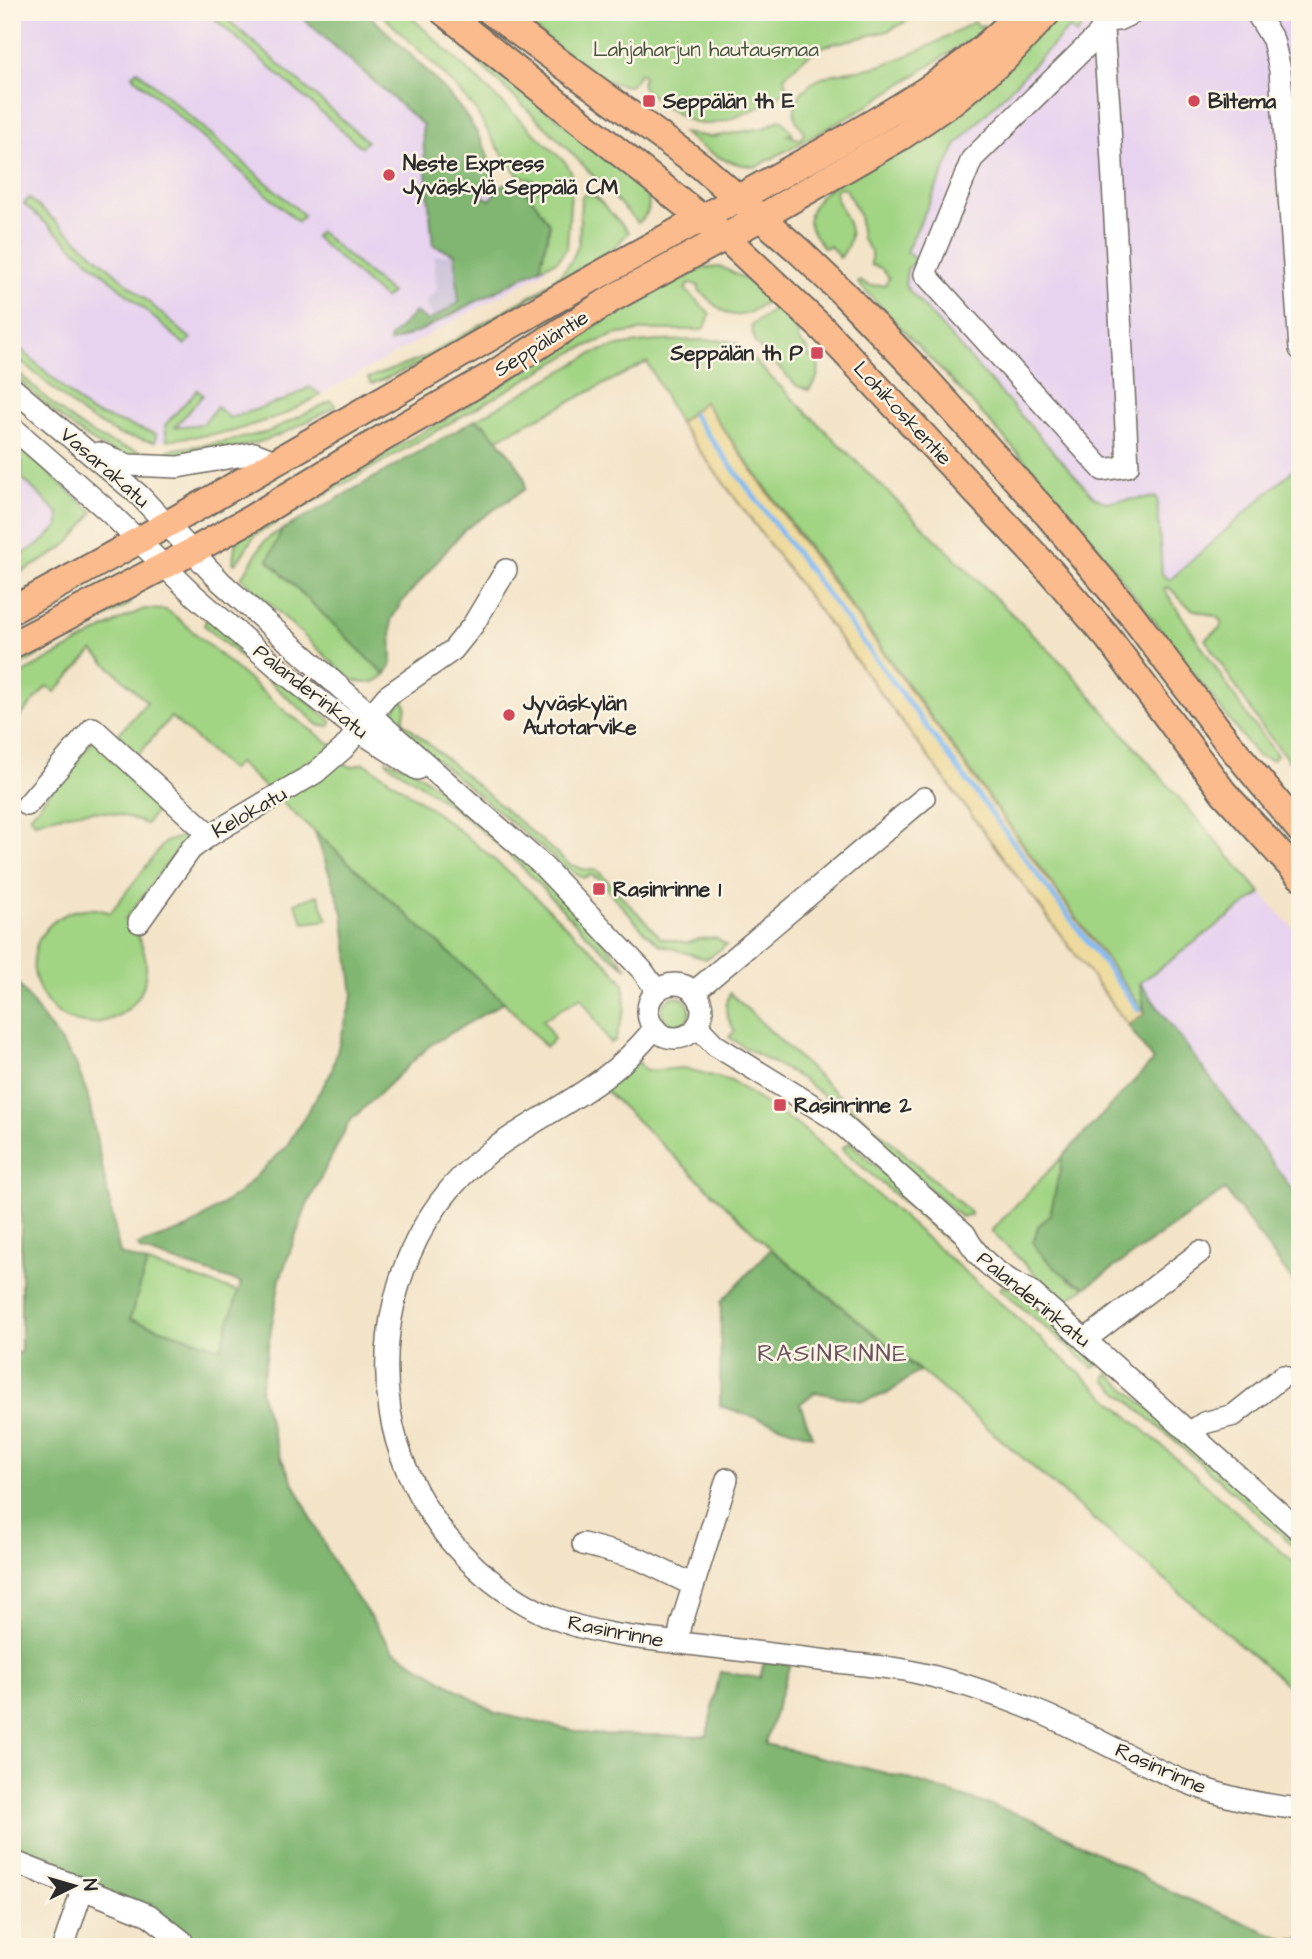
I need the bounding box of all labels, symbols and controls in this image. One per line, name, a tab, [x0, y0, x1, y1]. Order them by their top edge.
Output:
park label: Lahjaharjun hautausmaa	[593, 35, 819, 64]
place label: Seppälän th E	[662, 87, 795, 117]
place label: Biltema	[1208, 87, 1277, 116]
marker: Seppälän th E	[641, 93, 657, 109]
marker: Biltema	[1186, 93, 1202, 109]
place label: Neste Express Jyväskylä Seppälä CM	[402, 149, 619, 205]
marker: Neste Express Jyväskylä Seppälä CM	[381, 167, 397, 183]
street label: Seppäläntie	[488, 303, 595, 385]
place label: Seppälän th P	[669, 339, 804, 369]
marker: Seppälän th P	[809, 345, 825, 361]
street label: Lohikoskentie	[847, 355, 959, 472]
street label: Vasarakatu	[54, 420, 156, 515]
street label: Palanderinkatu	[247, 637, 375, 746]
place label: Jyväskylän Autotarvike	[522, 689, 637, 742]
marker: Jyväskylän Autotarvike	[501, 707, 517, 723]
street label: Kelokatu	[207, 779, 292, 845]
place label: Rasinrinne 1	[613, 875, 721, 904]
marker: Rasinrinne 1	[591, 881, 607, 897]
place label: Rasinrinne 2	[794, 1091, 912, 1120]
marker: Rasinrinne 2	[772, 1097, 788, 1113]
street label: Palanderinkatu	[971, 1244, 1097, 1355]
district label: RASINRINNE	[757, 1337, 909, 1371]
street label: Rasinrinne	[566, 1608, 666, 1655]
street label: Rasinrinne	[1111, 1735, 1211, 1801]
north arrow	[38, 1850, 108, 1920]
text: N	[75, 1878, 103, 1892]

